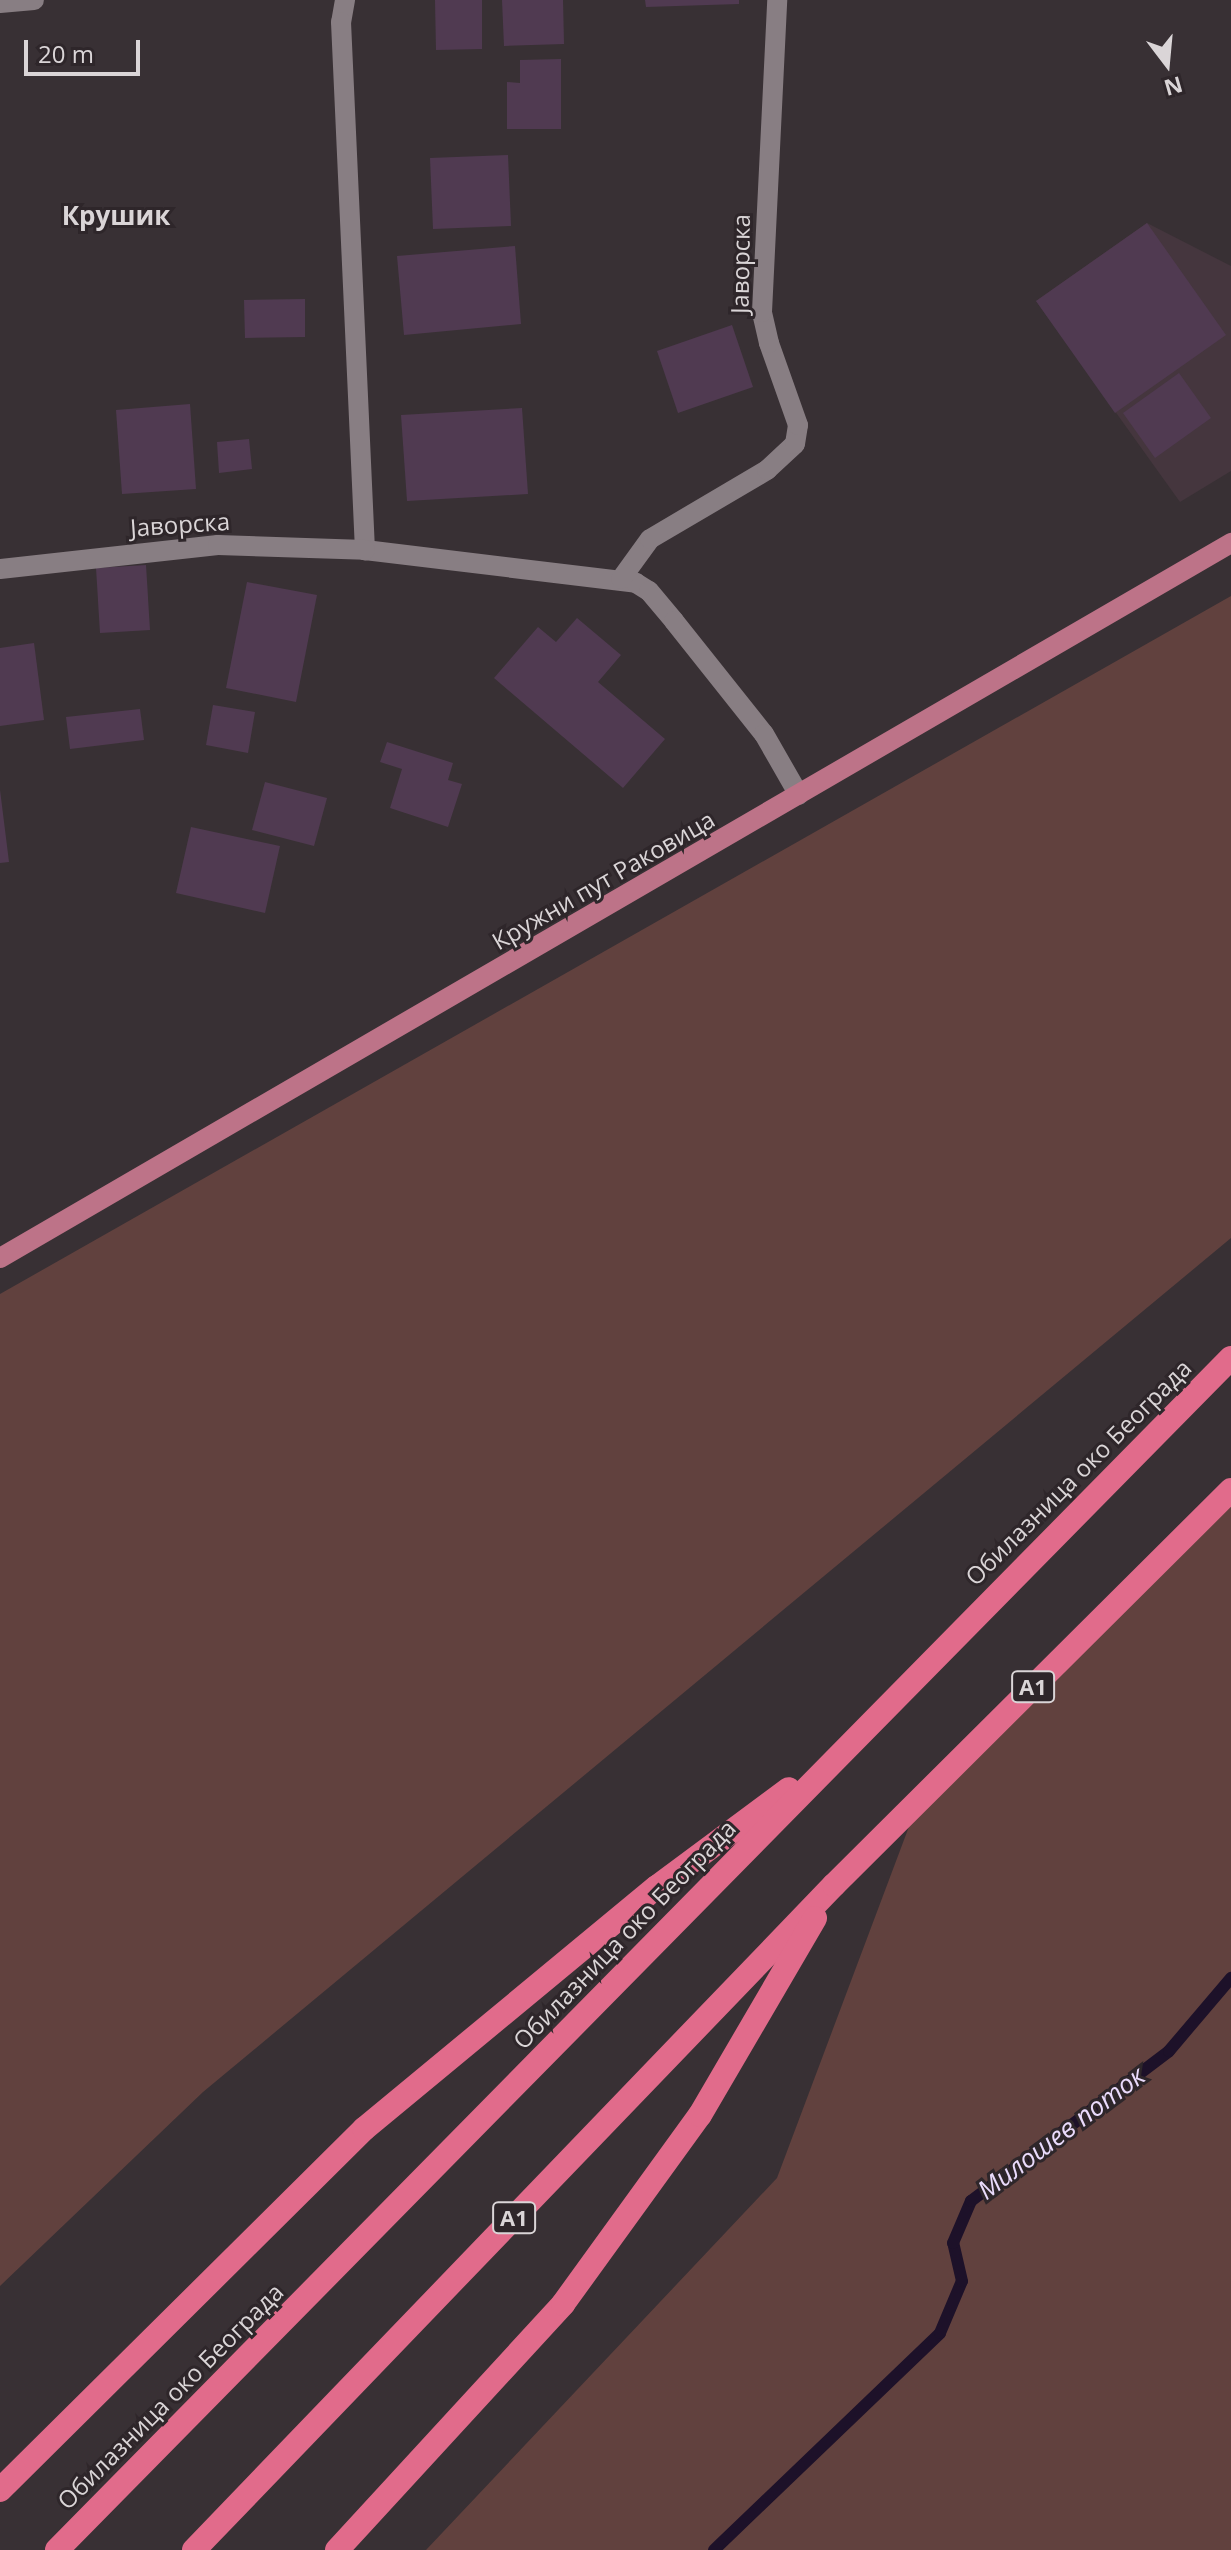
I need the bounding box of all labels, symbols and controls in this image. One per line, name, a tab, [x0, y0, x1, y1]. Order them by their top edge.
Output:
scale bar	[28, 24, 144, 74]
north arrow	[1127, 24, 1207, 104]
text: 20 m	[38, 37, 94, 70]
text: N	[1161, 70, 1186, 104]
district label: Крушик	[62, 200, 170, 232]
street label: Јаворска	[725, 214, 755, 314]
street label: Јаворска	[129, 506, 231, 542]
street label: Кружни пут Раковица	[487, 805, 719, 955]
street label: Обилазница око Београда	[959, 1353, 1197, 1591]
road number: A1	[1011, 1669, 1055, 1705]
street label: Обилазница око Београда	[507, 1813, 741, 2055]
water label: Милошев поток	[971, 2060, 1151, 2206]
road number: A1	[492, 2200, 536, 2236]
street label: Обилазница око Београда	[51, 2277, 289, 2515]

